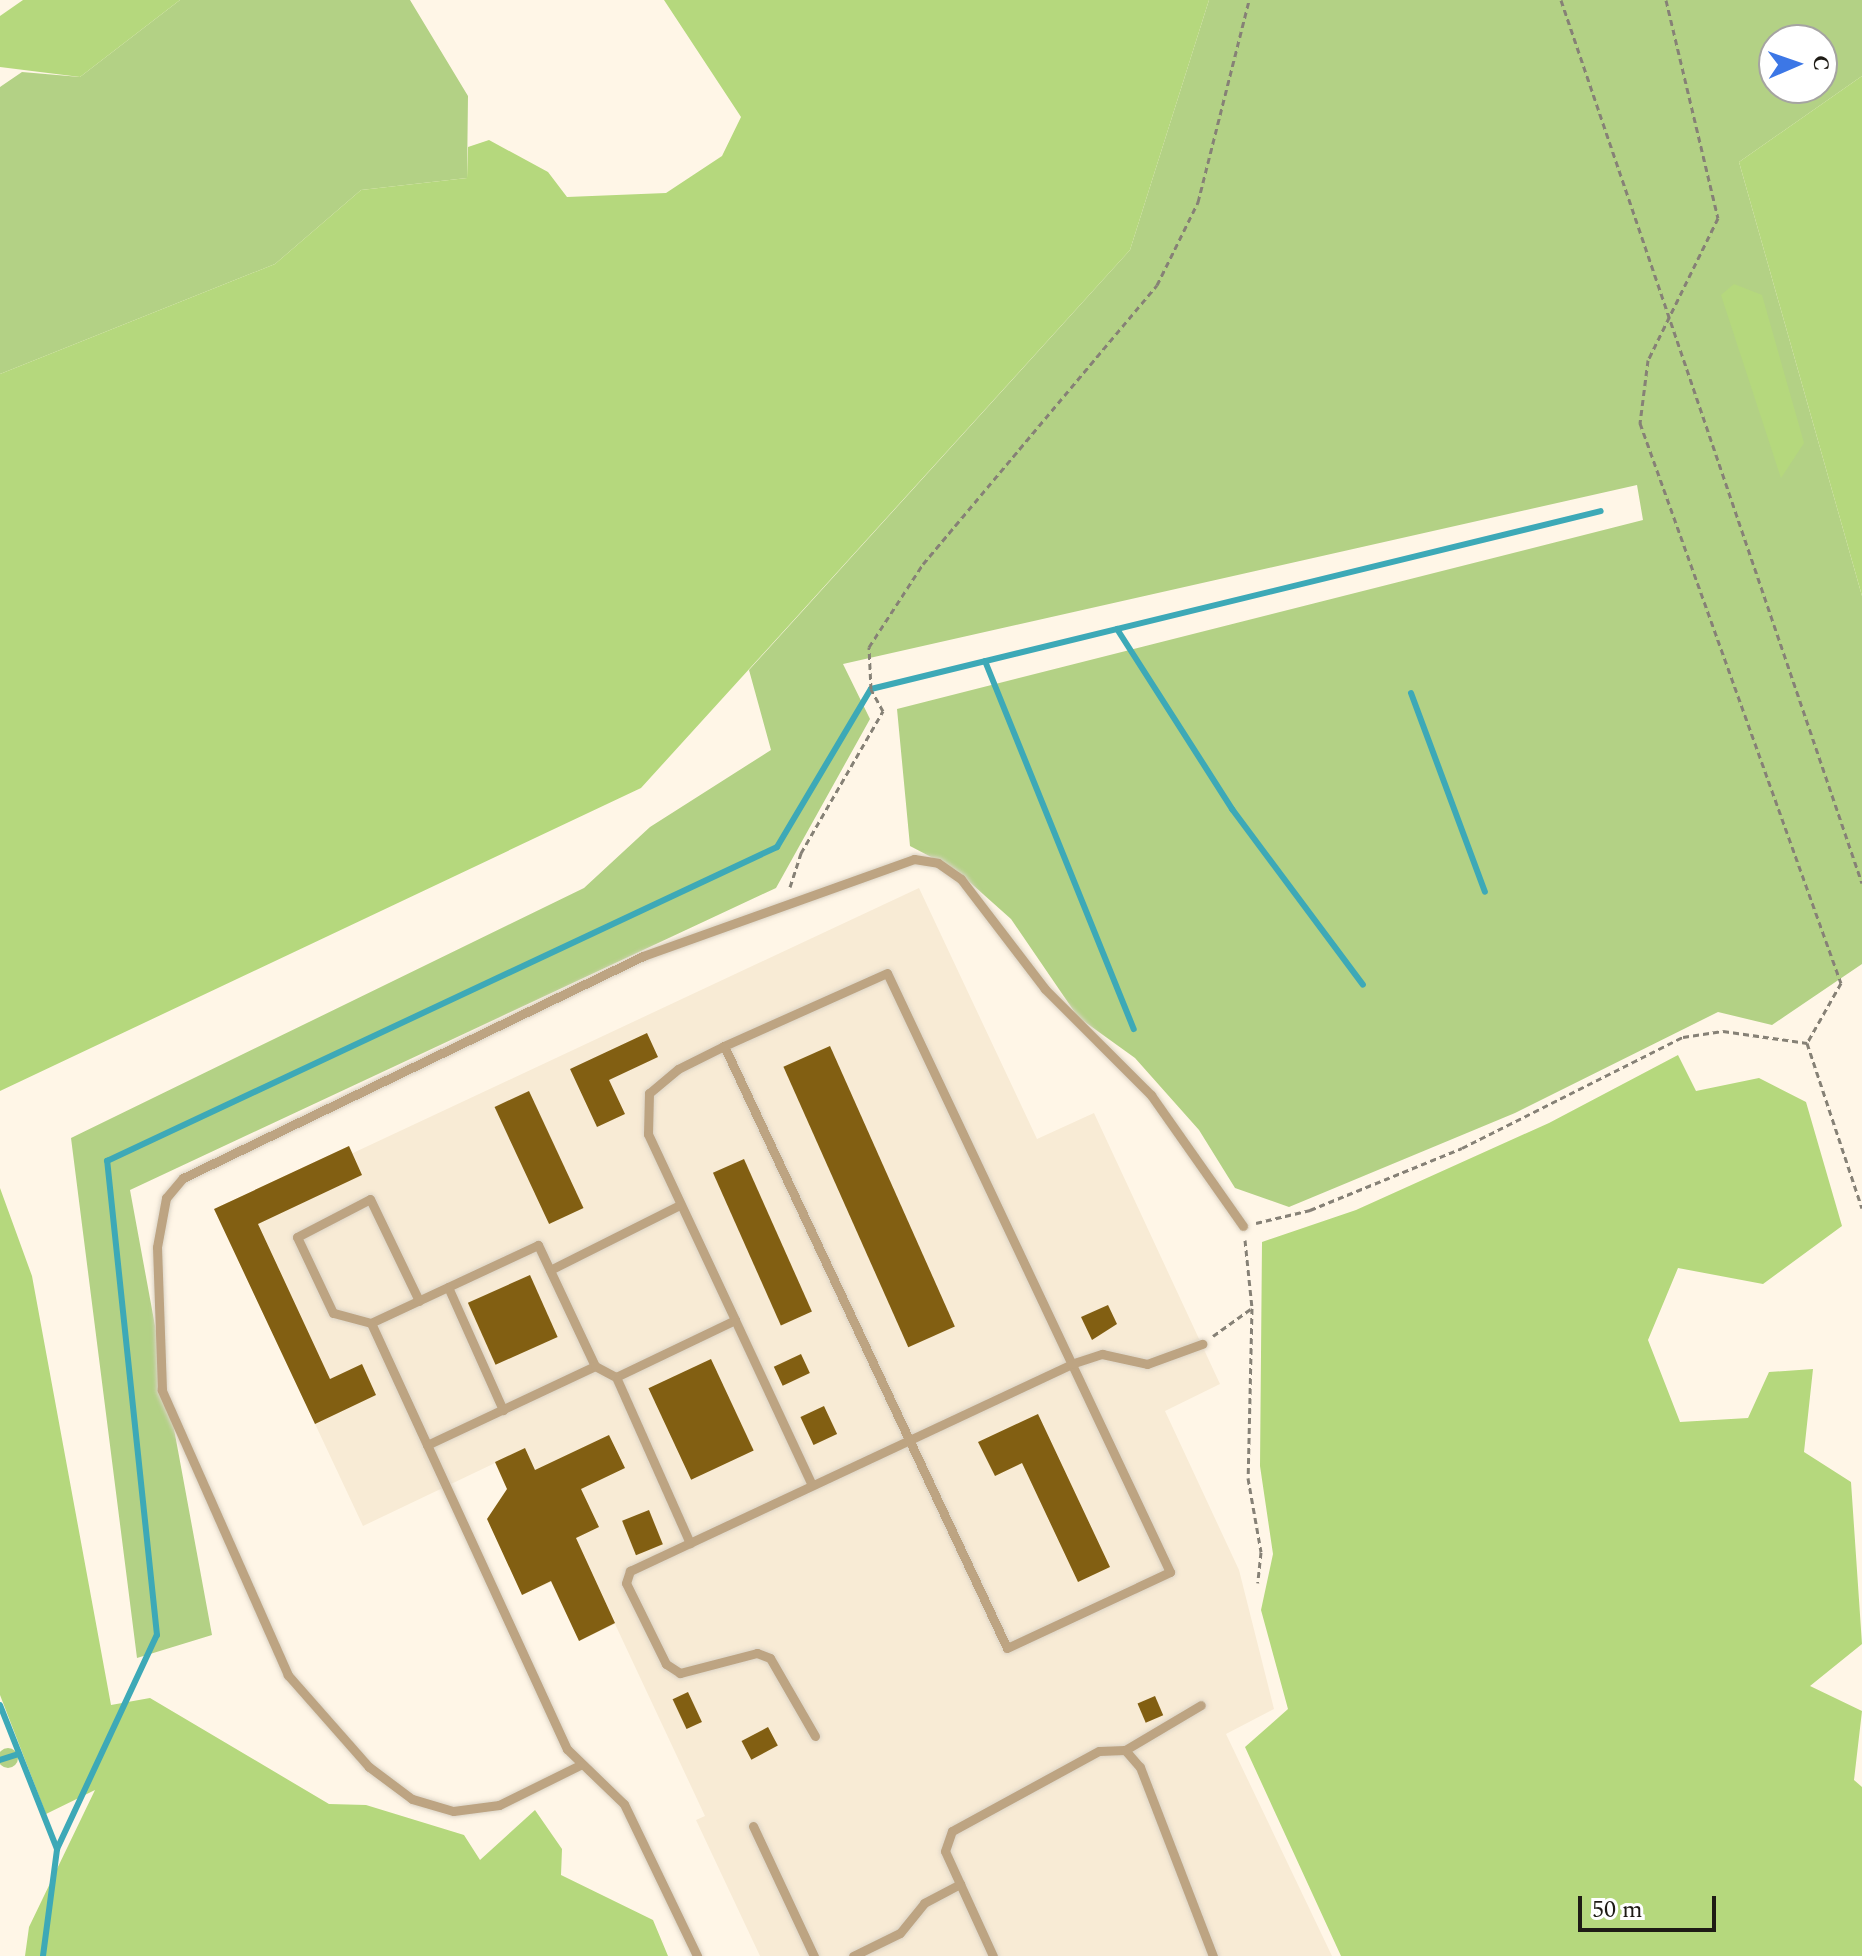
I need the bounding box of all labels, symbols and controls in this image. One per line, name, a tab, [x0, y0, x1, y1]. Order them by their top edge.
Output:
north arrow	[1758, 24, 1838, 104]
text: С	[1804, 55, 1837, 72]
scale bar	[1582, 1880, 1720, 1930]
text: 50 m	[1592, 1892, 1643, 1928]

